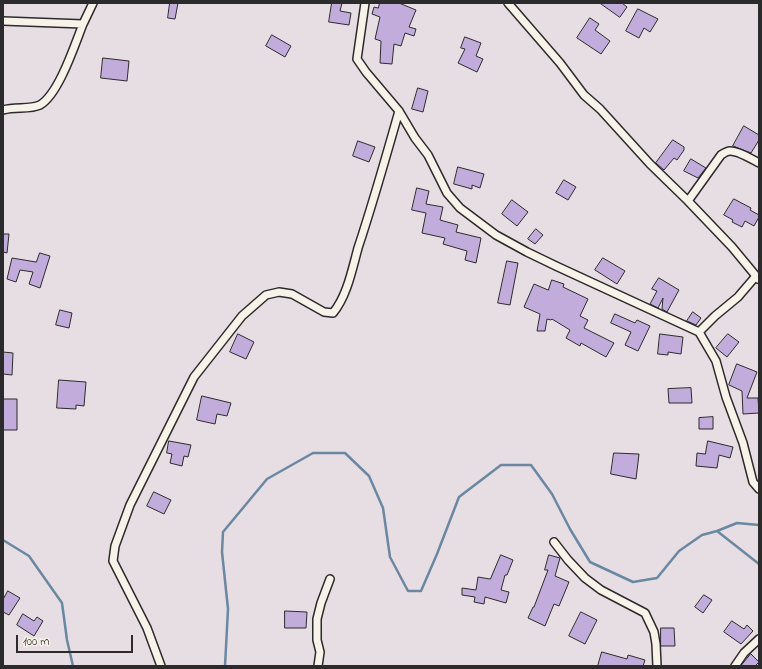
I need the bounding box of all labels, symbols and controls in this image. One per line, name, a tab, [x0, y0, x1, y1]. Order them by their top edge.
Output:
scale bar	[18, 627, 135, 653]
text: 100 m	[23, 633, 50, 651]

